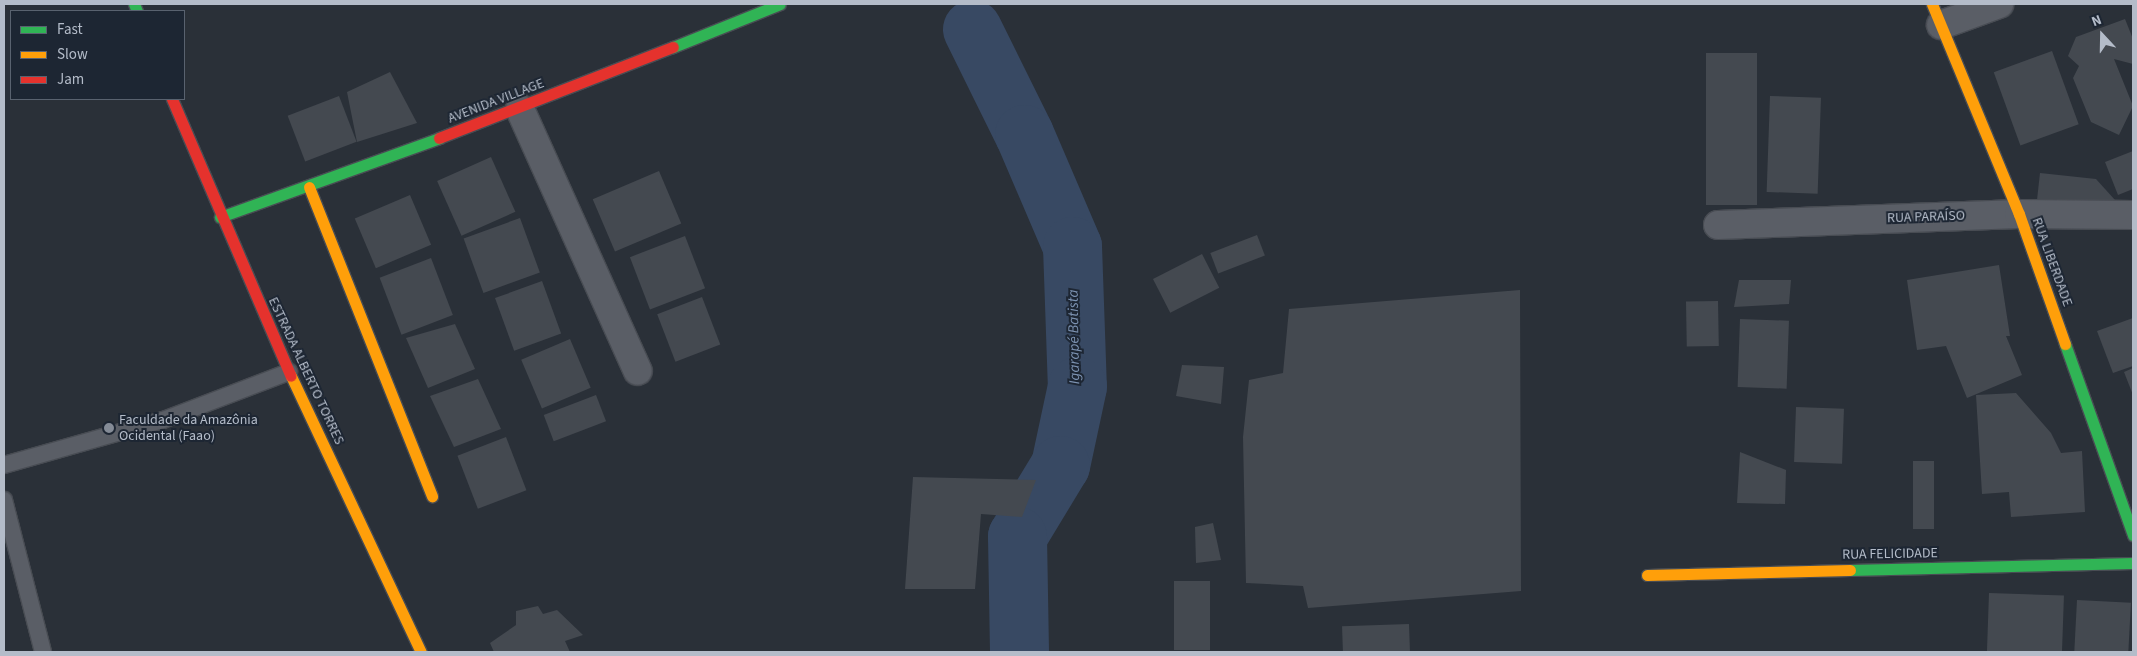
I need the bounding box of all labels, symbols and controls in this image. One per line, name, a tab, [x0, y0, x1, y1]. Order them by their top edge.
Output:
legend	[10, 10, 185, 100]
north arrow	[2077, 10, 2127, 60]
text: N	[2089, 10, 2105, 32]
text: Fast	[57, 19, 83, 40]
text: Slow	[57, 44, 88, 65]
text: Jam	[57, 69, 84, 90]
street label: AVENIDA VILLAGE	[446, 75, 546, 127]
street label: RUA PARAÍSO	[1887, 207, 1965, 227]
street label: RUA LIBERDADE	[2028, 215, 2076, 309]
water label: Igarapé Batista	[1064, 289, 1084, 385]
street label: ESTRADA ALBERTO TORRES	[264, 295, 348, 447]
place label: Faculdade da Amazônia Ocidental (Faao)	[119, 412, 258, 444]
marker: Faculdade da Amazônia Ocidental (Faao)	[103, 422, 115, 434]
street label: RUA FELICIDADE	[1842, 545, 1938, 563]

